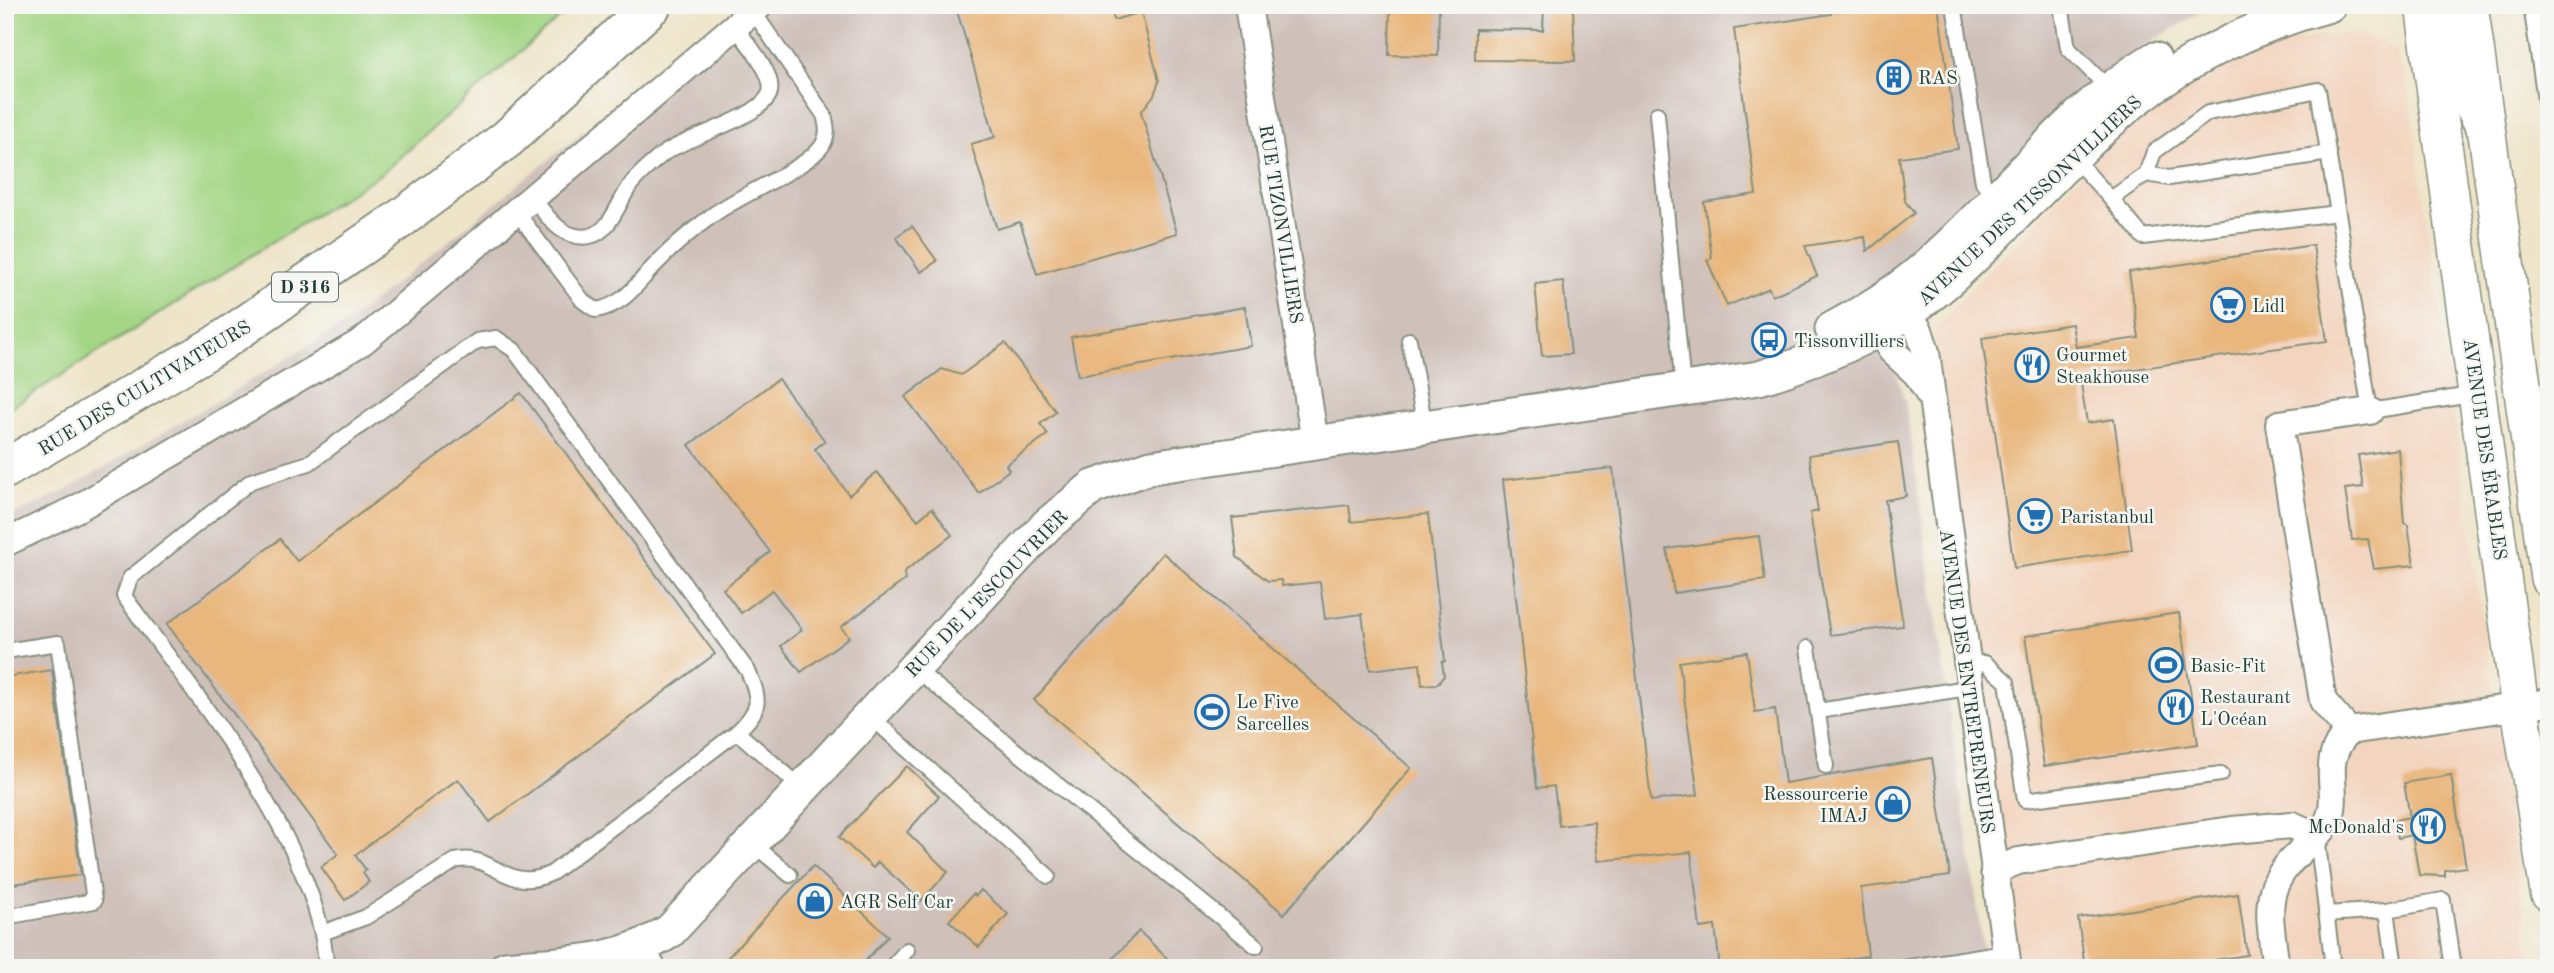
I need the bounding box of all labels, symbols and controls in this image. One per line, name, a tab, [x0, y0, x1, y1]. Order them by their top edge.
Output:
building icon: RAS	[1875, 58, 1913, 96]
place label: RAS	[1918, 70, 1958, 89]
street label: AVENUE DES TISSONVILLIERS	[1915, 93, 2146, 310]
street label: RUE TIZONVILLIERS	[1254, 124, 1305, 325]
road number: D 316	[272, 272, 338, 302]
supermarket icon: Lidl	[2209, 286, 2247, 324]
place label: Lidl	[2252, 298, 2285, 317]
street label: RUE DES CULTIVATEURS	[36, 318, 255, 460]
bus stop icon: Tissonvilliers	[1750, 321, 1788, 359]
place label: Tissonvilliers	[1794, 333, 1904, 352]
street label: AVENUE DES ÉRABLES	[2459, 337, 2512, 562]
restaurant icon: Gourmet Steakhouse	[2013, 346, 2051, 384]
place label: Gourmet Steakhouse	[2056, 347, 2149, 388]
supermarket icon: Paristanbul	[2016, 497, 2054, 535]
street label: RUE DE L'ESCOUVRIER	[903, 507, 1073, 682]
place label: Paristanbul	[2060, 509, 2154, 528]
street label: AVENUE DES ENTREPRENEURS	[1935, 528, 1996, 835]
sports icon: Basic-Fit	[2147, 646, 2185, 684]
place label: Basic-Fit	[2190, 658, 2266, 677]
restaurant icon: Restaurant L'Océan	[2157, 688, 2195, 726]
place label: Restaurant L'Océan	[2200, 689, 2291, 730]
sports icon: Le Five Sarcelles	[1193, 693, 1231, 731]
place label: Le Five Sarcelles	[1236, 694, 1309, 735]
shop icon: Ressourcerie IMAJ	[1874, 785, 1912, 823]
place label: Ressourcerie IMAJ	[1763, 786, 1868, 827]
restaurant icon: McDonald's	[2409, 807, 2447, 845]
place label: McDonald's	[2308, 819, 2404, 838]
shop icon: AGR Self Car	[796, 882, 834, 920]
place label: AGR Self Car	[840, 894, 954, 913]

